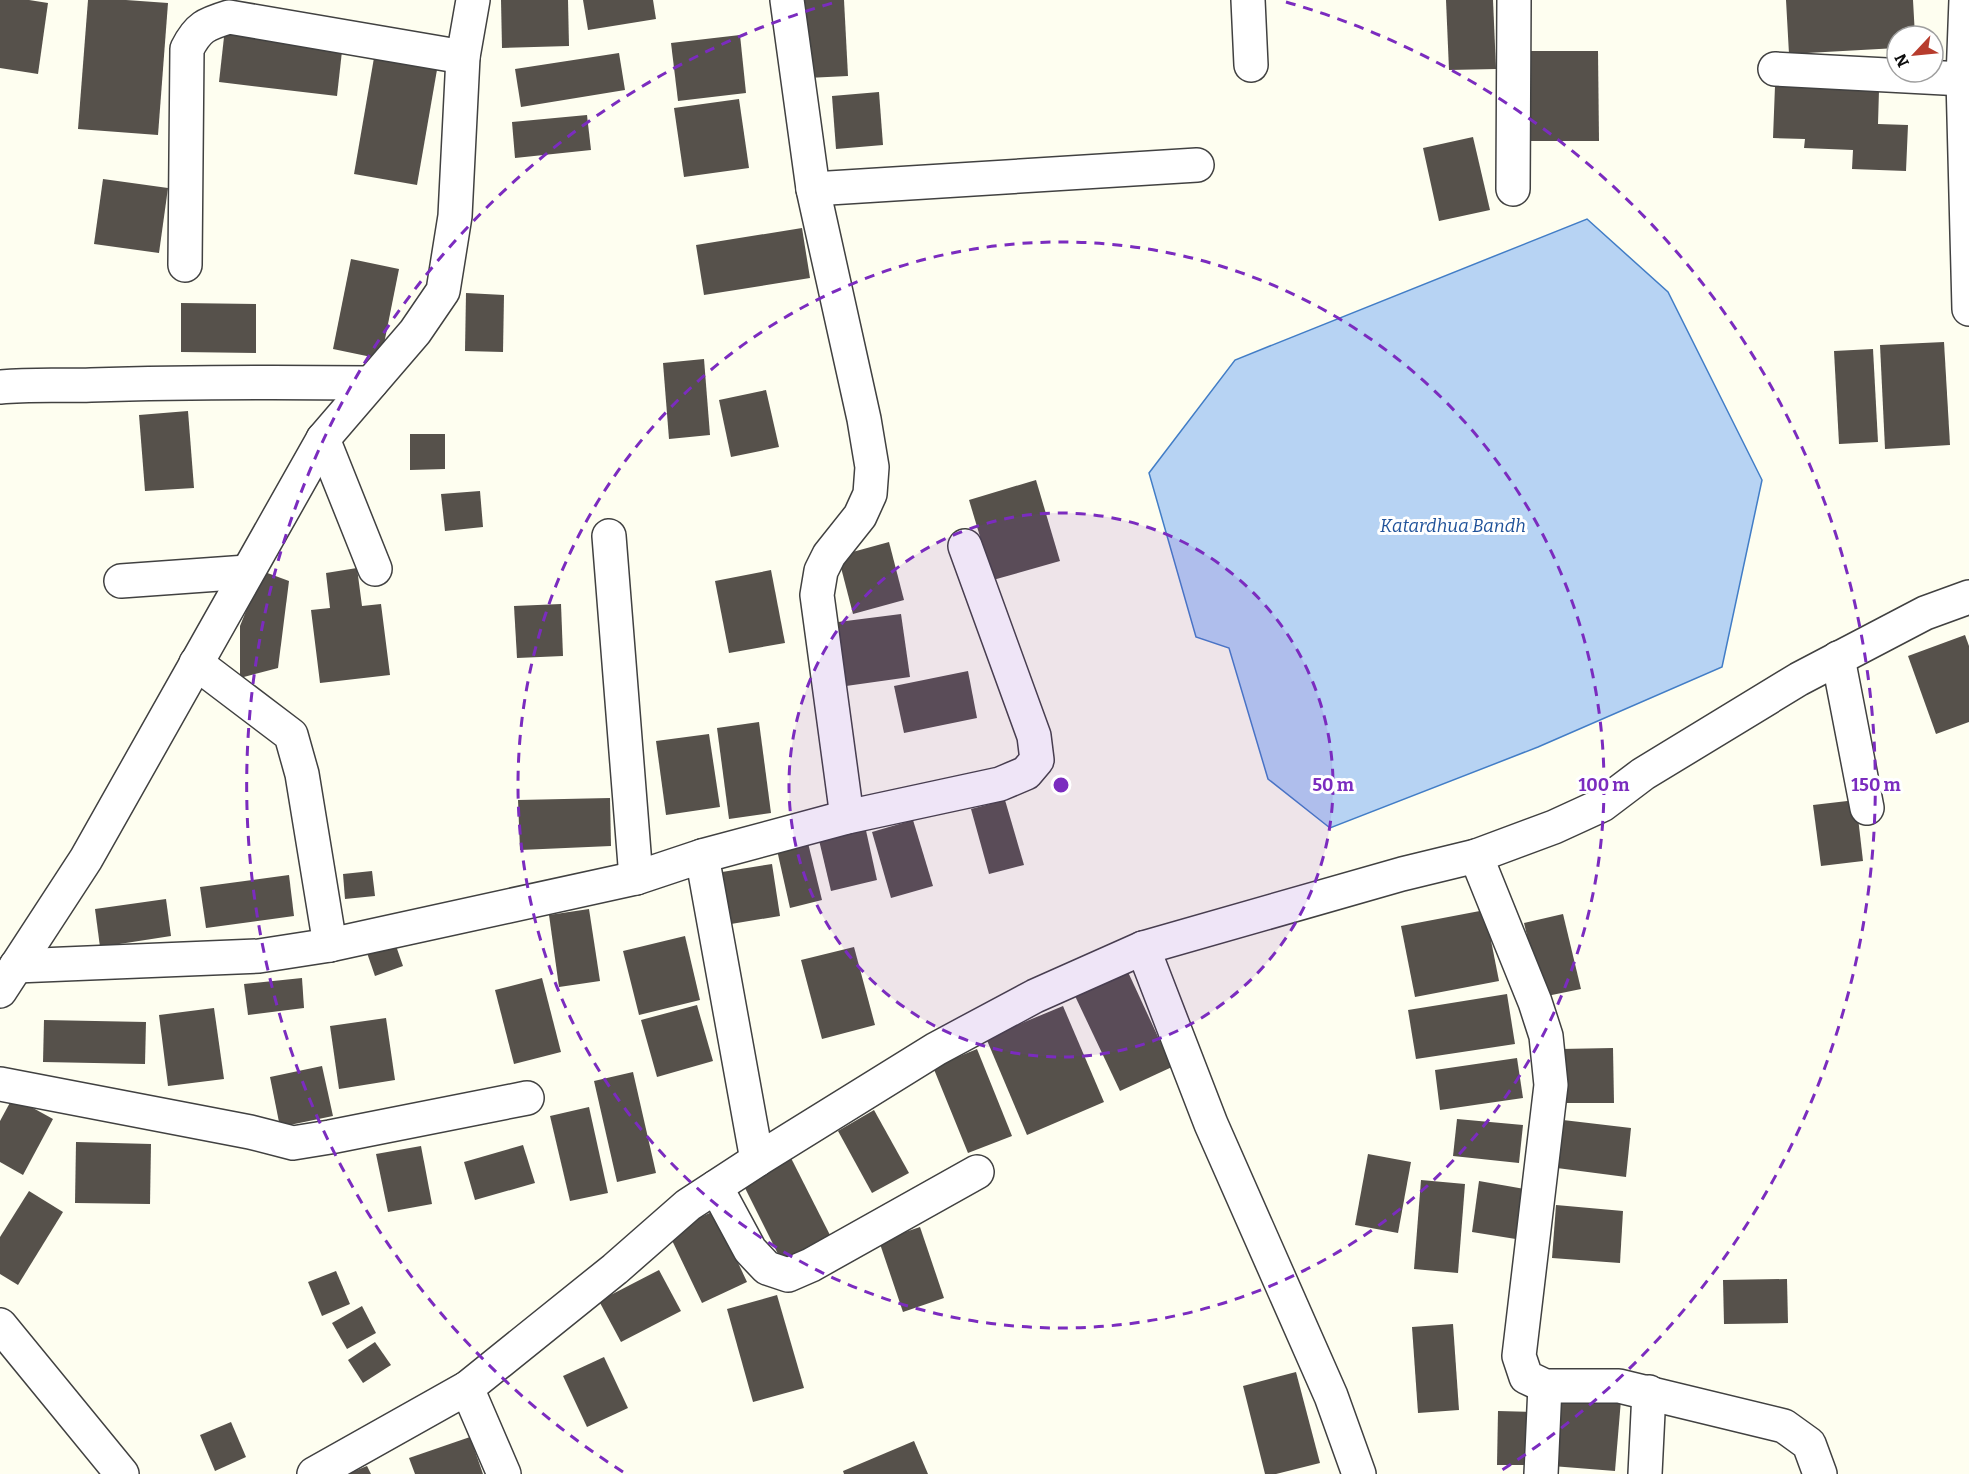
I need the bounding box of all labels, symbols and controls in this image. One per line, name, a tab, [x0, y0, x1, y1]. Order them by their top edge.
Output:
north arrow	[1885, 24, 1945, 84]
text: N	[1891, 51, 1913, 70]
water label: Katardhua Bandh	[1380, 515, 1526, 537]
text: 50 m	[1312, 774, 1354, 796]
text: 100 m	[1578, 774, 1630, 796]
text: 150 m	[1851, 774, 1901, 796]
centre of rings	[1051, 775, 1071, 795]

